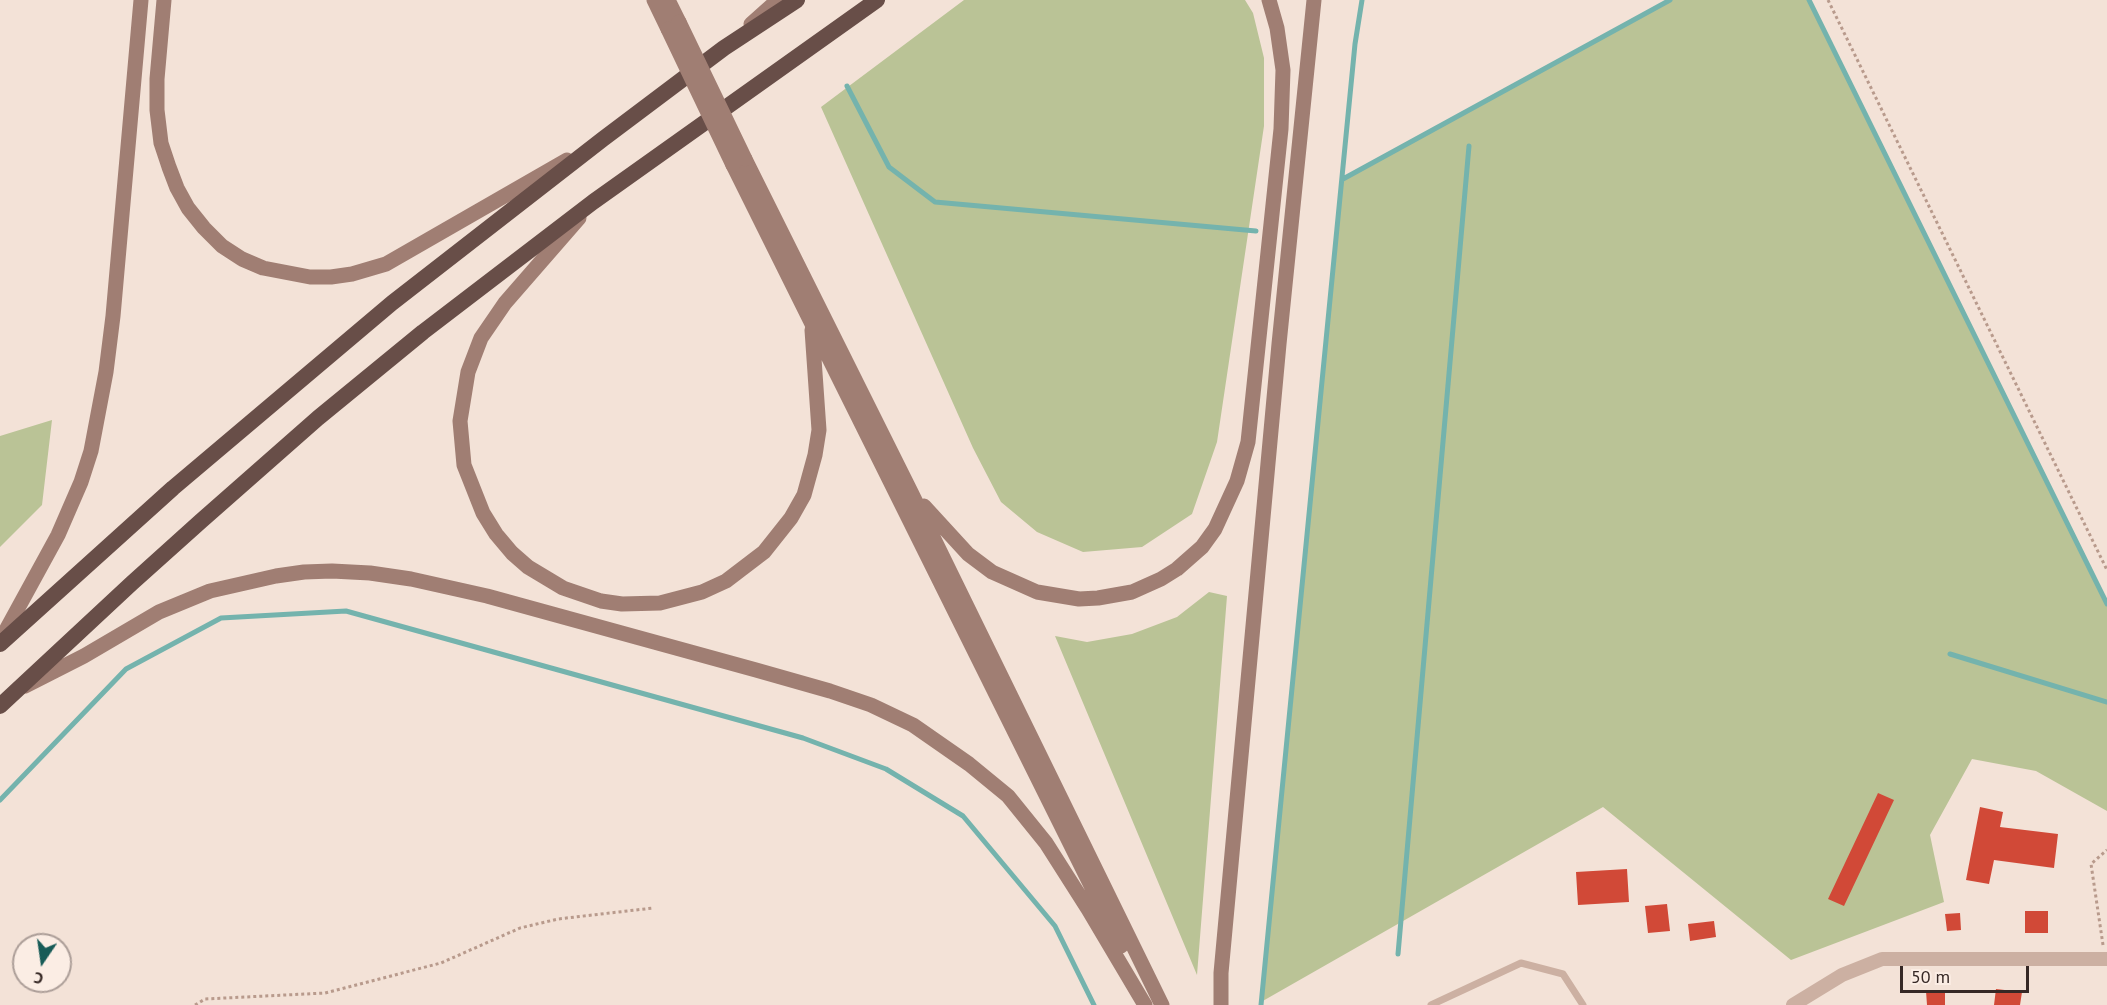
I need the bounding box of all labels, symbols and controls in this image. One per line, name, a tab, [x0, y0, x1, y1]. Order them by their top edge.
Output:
north arrow	[12, 933, 72, 993]
scale bar	[1903, 954, 2032, 992]
text: 50 m	[1911, 965, 1950, 988]
text: С	[32, 968, 45, 989]

